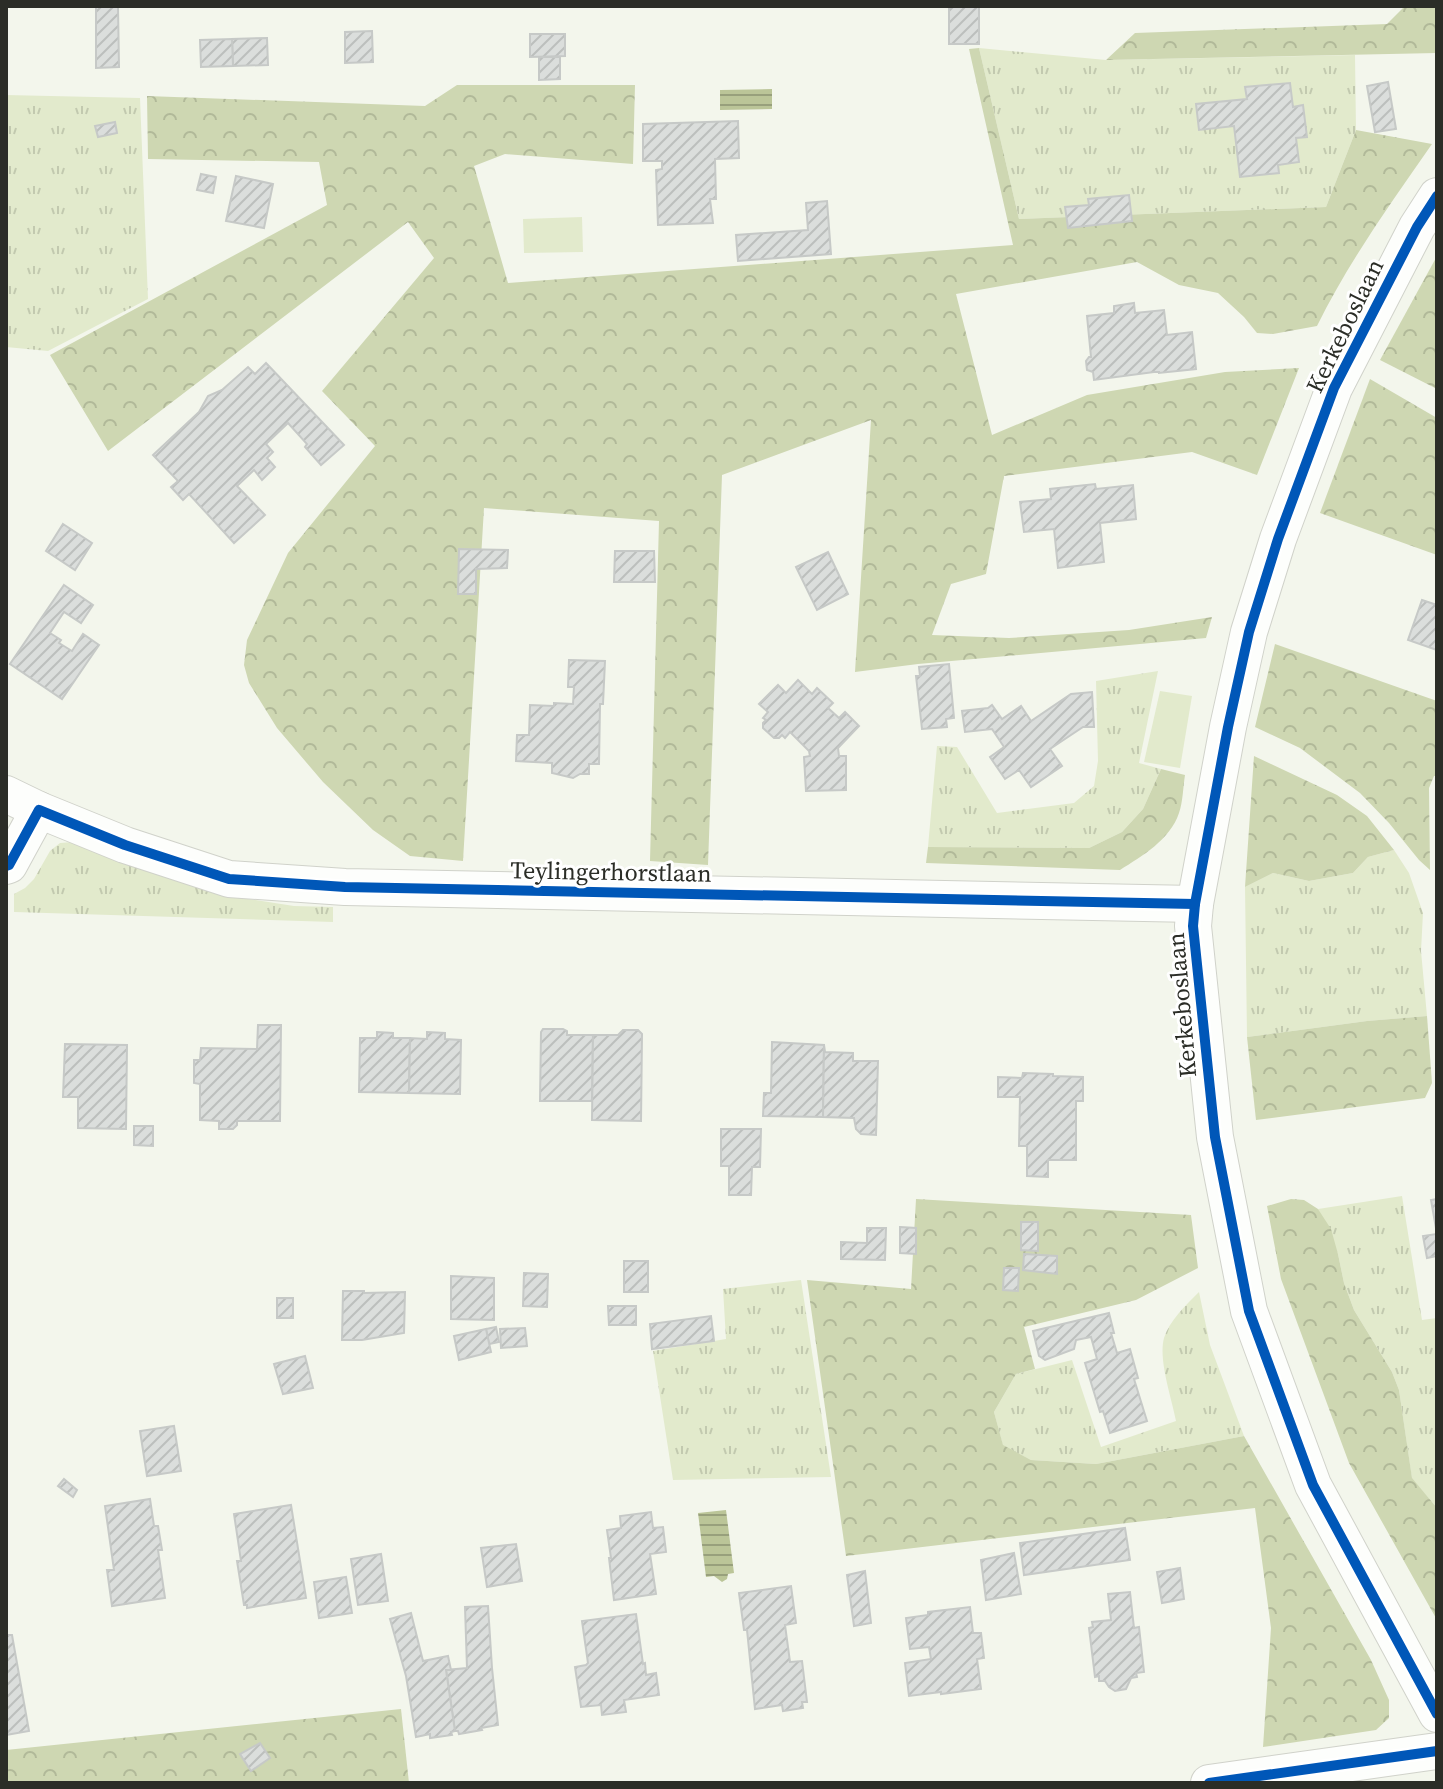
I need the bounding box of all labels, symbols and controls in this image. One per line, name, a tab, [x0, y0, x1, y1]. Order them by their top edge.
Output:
street label: Kerkeboslaan	[1298, 253, 1391, 398]
street label: Teylingerhorstlaan	[510, 853, 712, 890]
street label: Kerkeboslaan	[1159, 931, 1204, 1079]

